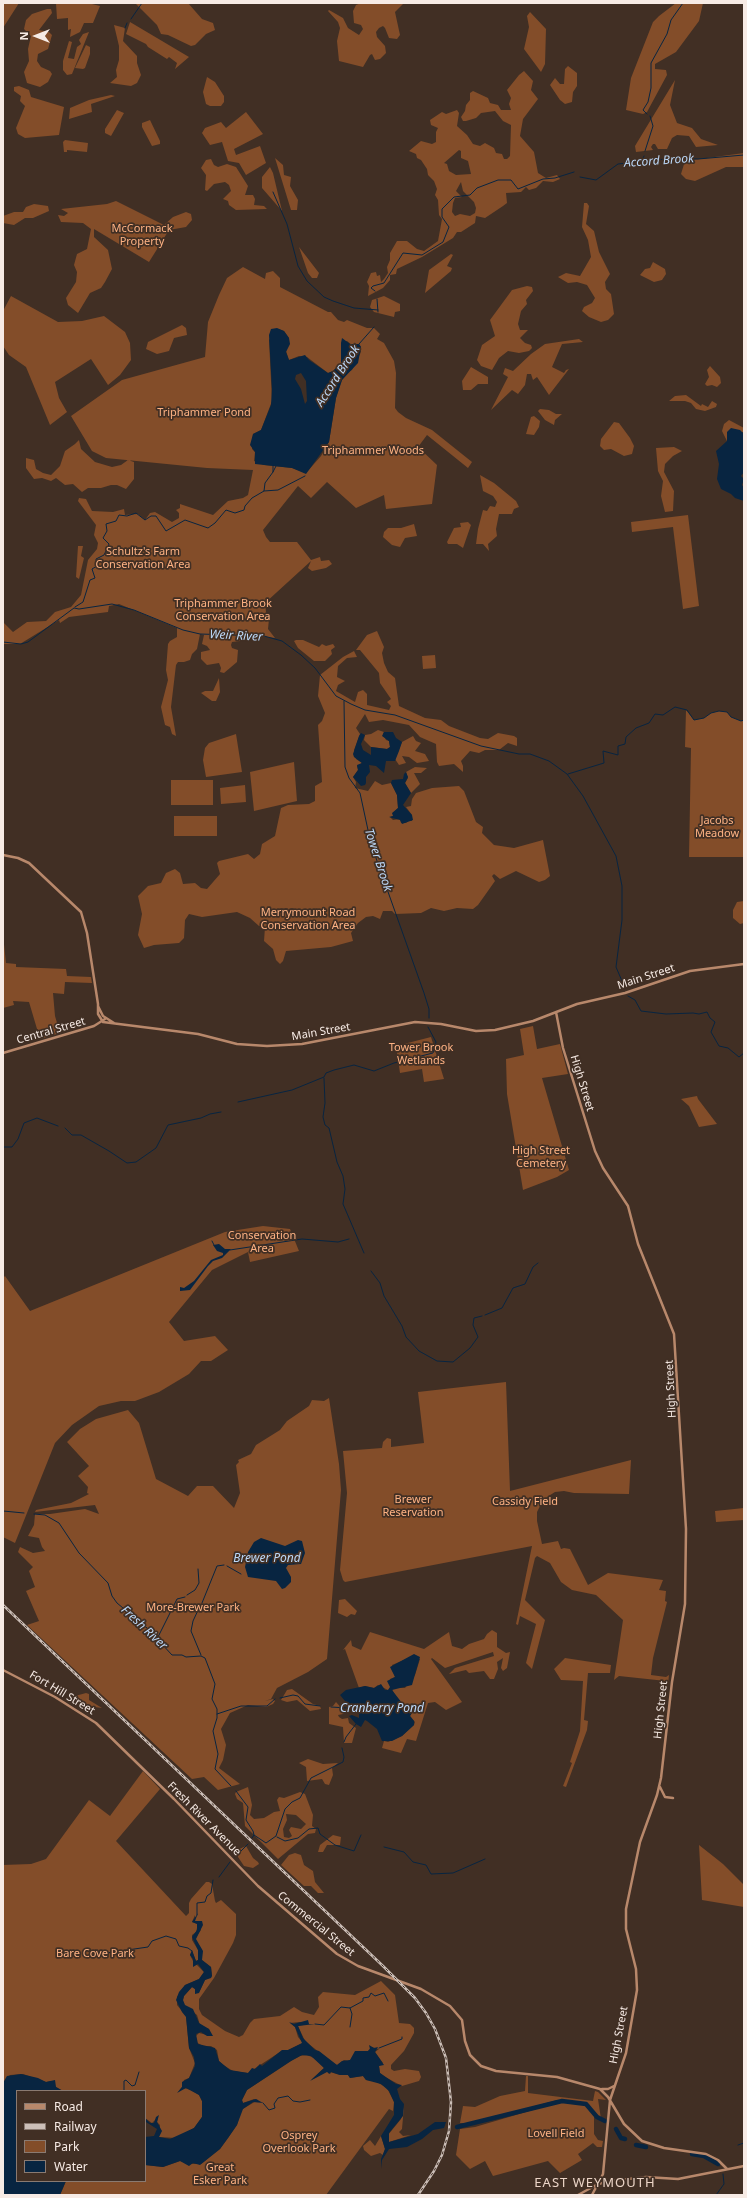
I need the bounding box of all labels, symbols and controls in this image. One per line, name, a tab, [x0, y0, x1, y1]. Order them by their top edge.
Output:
north arrow	[16, 16, 56, 56]
text: N	[16, 32, 31, 40]
water label: Accord Brook	[624, 151, 694, 171]
park label: McCormack Property	[111, 222, 173, 248]
water label: Accord Brook	[313, 343, 363, 409]
park label: Triphammer Pond	[157, 406, 251, 420]
park label: Triphammer Woods	[322, 444, 424, 458]
park label: Schultz's Farm Conservation Area	[95, 545, 191, 571]
park label: Triphammer Brook Conservation Area	[174, 597, 272, 623]
water label: Weir River	[209, 627, 263, 645]
park label: Jacobs Meadow	[695, 814, 739, 840]
water label: Tower Brook	[361, 827, 395, 893]
park label: Merrymount Road Conservation Area	[260, 906, 356, 932]
street label: Main Street	[616, 962, 676, 992]
street label: Central Street	[15, 1015, 87, 1047]
street label: Main Street	[291, 1020, 351, 1044]
park label: Tower Brook Wetlands	[389, 1041, 453, 1067]
street label: High Street	[567, 1053, 597, 1113]
park label: High Street Cemetery	[512, 1144, 570, 1170]
park label: Conservation Area	[228, 1229, 296, 1255]
street label: High Street	[663, 1360, 679, 1418]
park label: Brewer Reservation	[382, 1493, 444, 1519]
park label: Cassidy Field	[492, 1495, 558, 1509]
water label: Brewer Pond	[233, 1552, 301, 1566]
park label: More-Brewer Park	[146, 1601, 240, 1615]
water label: Fresh River	[118, 1603, 170, 1653]
street label: Fort Hill Street	[27, 1668, 97, 1718]
street label: High Street	[651, 1680, 671, 1740]
water label: Cranberry Pond	[340, 1702, 424, 1716]
street label: Fresh River Avenue	[164, 1779, 244, 1859]
street label: Commercial Street	[275, 1889, 357, 1959]
park label: Bare Cove Park	[56, 1947, 134, 1961]
street label: High Street	[607, 2005, 631, 2065]
legend	[16, 2090, 146, 2182]
text: Road	[54, 2098, 83, 2115]
text: Railway	[54, 2118, 97, 2135]
park label: Lovell Field	[528, 2127, 584, 2141]
park label: Osprey Overlook Park	[262, 2129, 336, 2155]
text: Park	[54, 2138, 79, 2155]
text: Water	[54, 2158, 88, 2175]
park label: Great Esker Park	[193, 2161, 247, 2187]
district label: EAST WEYMOUTH	[534, 2175, 656, 2191]

